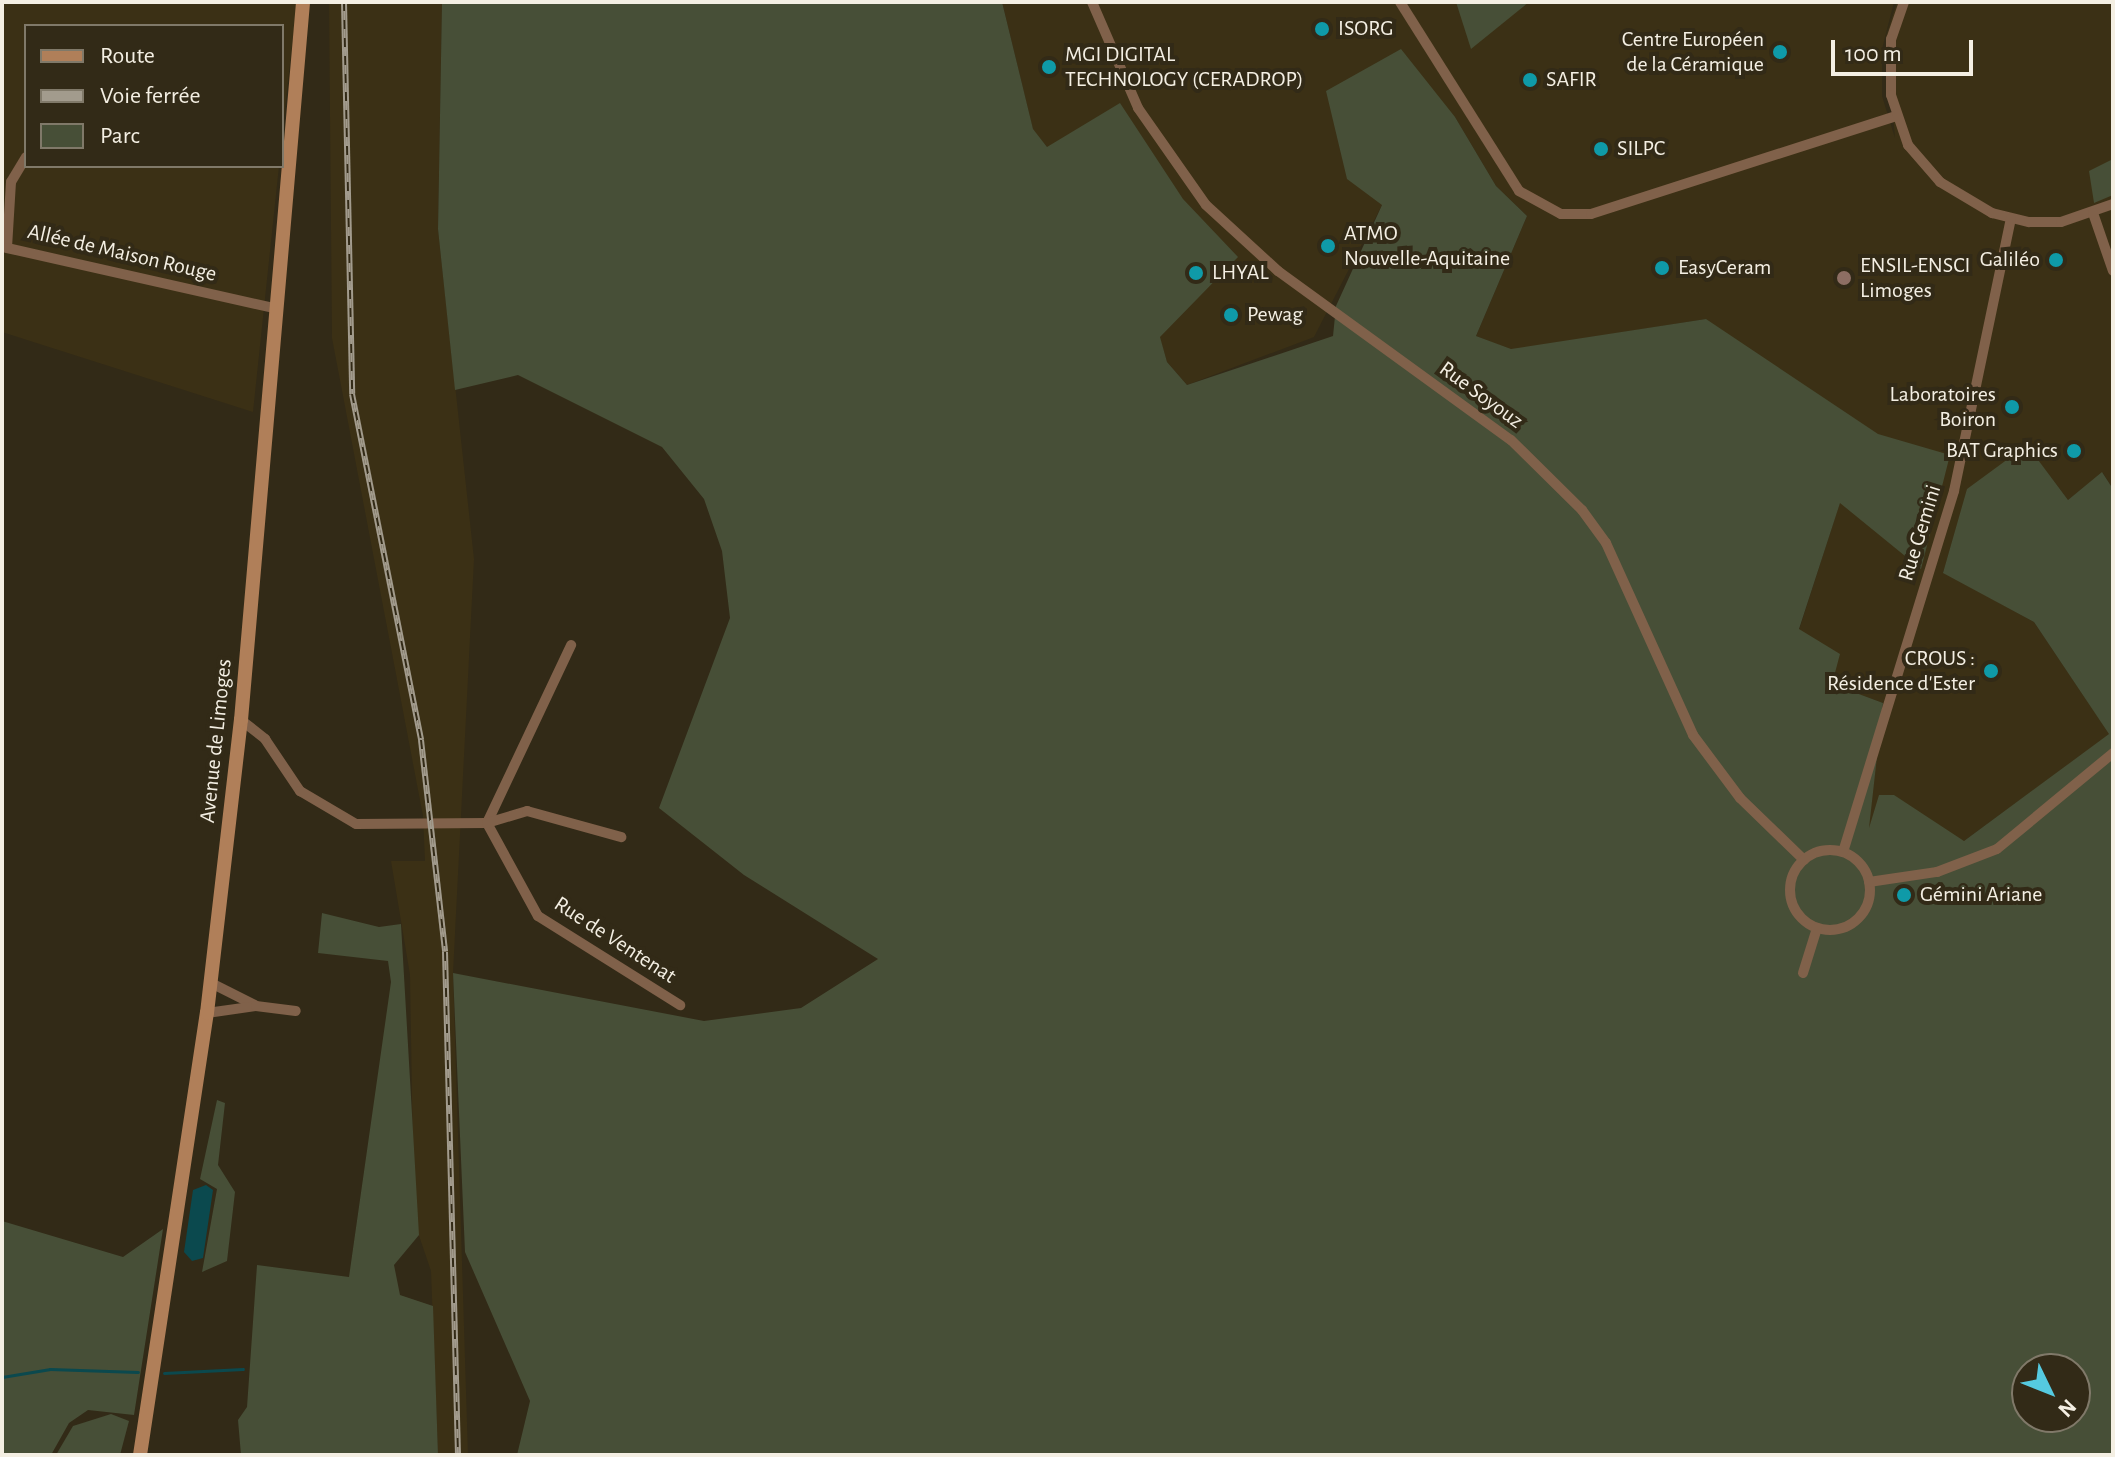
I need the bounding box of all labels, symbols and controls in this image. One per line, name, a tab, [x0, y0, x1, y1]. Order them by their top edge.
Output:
place label: ISORG	[1338, 16, 1393, 42]
marker: ISORG	[1313, 20, 1331, 38]
legend	[24, 24, 284, 168]
scale bar	[1835, 24, 1977, 74]
place label: Centre Européen de la Céramique	[1622, 26, 1764, 78]
place label: MGI DIGITAL TECHNOLOGY (CERADROP)	[1065, 41, 1304, 92]
text: 100 m	[1845, 42, 1902, 66]
marker: Centre Européen de la Céramique	[1771, 43, 1789, 61]
text: Route	[100, 44, 155, 68]
marker: MGI DIGITAL TECHNOLOGY (CERADROP)	[1040, 58, 1058, 76]
place label: SAFIR	[1546, 67, 1597, 93]
marker: SAFIR	[1521, 71, 1539, 89]
text: Voie ferrée	[100, 84, 201, 108]
text: Parc	[100, 124, 140, 148]
place label: SILPC	[1617, 136, 1665, 162]
marker: SILPC	[1592, 140, 1610, 158]
street label: Allée de Maison Rouge	[25, 218, 219, 288]
place label: ATMO Nouvelle-Aquitaine	[1344, 220, 1510, 272]
marker: ATMO Nouvelle-Aquitaine	[1319, 237, 1337, 255]
place label: Galiléo	[1980, 247, 2040, 273]
marker: Galiléo	[2047, 251, 2065, 269]
place label: ENSIL-ENSCI Limoges	[1860, 252, 1971, 304]
place label: EasyCeram	[1678, 255, 1771, 281]
marker: EasyCeram	[1653, 259, 1671, 277]
place label: LHYAL	[1212, 260, 1269, 286]
marker: LHYAL	[1187, 264, 1205, 282]
marker: ENSIL-ENSCI Limoges	[1835, 269, 1853, 287]
place label: Pewag	[1247, 302, 1303, 328]
marker: Pewag	[1222, 306, 1240, 324]
street label: Rue Soyouz	[1434, 356, 1528, 434]
place label: Laboratoires Boiron	[1890, 381, 1996, 432]
marker: Laboratoires Boiron	[2003, 398, 2021, 416]
place label: BAT Graphics	[1946, 438, 2058, 464]
marker: BAT Graphics	[2065, 442, 2083, 460]
street label: Rue Gemini	[1893, 482, 1947, 584]
place label: CROUS : Résidence d'Ester	[1827, 645, 1975, 696]
street label: Avenue de Limoges	[194, 658, 238, 824]
marker: CROUS : Résidence d'Ester	[1982, 662, 2000, 680]
place label: Gémini Ariane	[1920, 882, 2042, 908]
marker: Gémini Ariane	[1895, 886, 1913, 904]
street label: Rue de Ventenat	[549, 891, 681, 989]
north arrow	[2011, 1353, 2091, 1433]
text: N	[2054, 1395, 2080, 1421]

